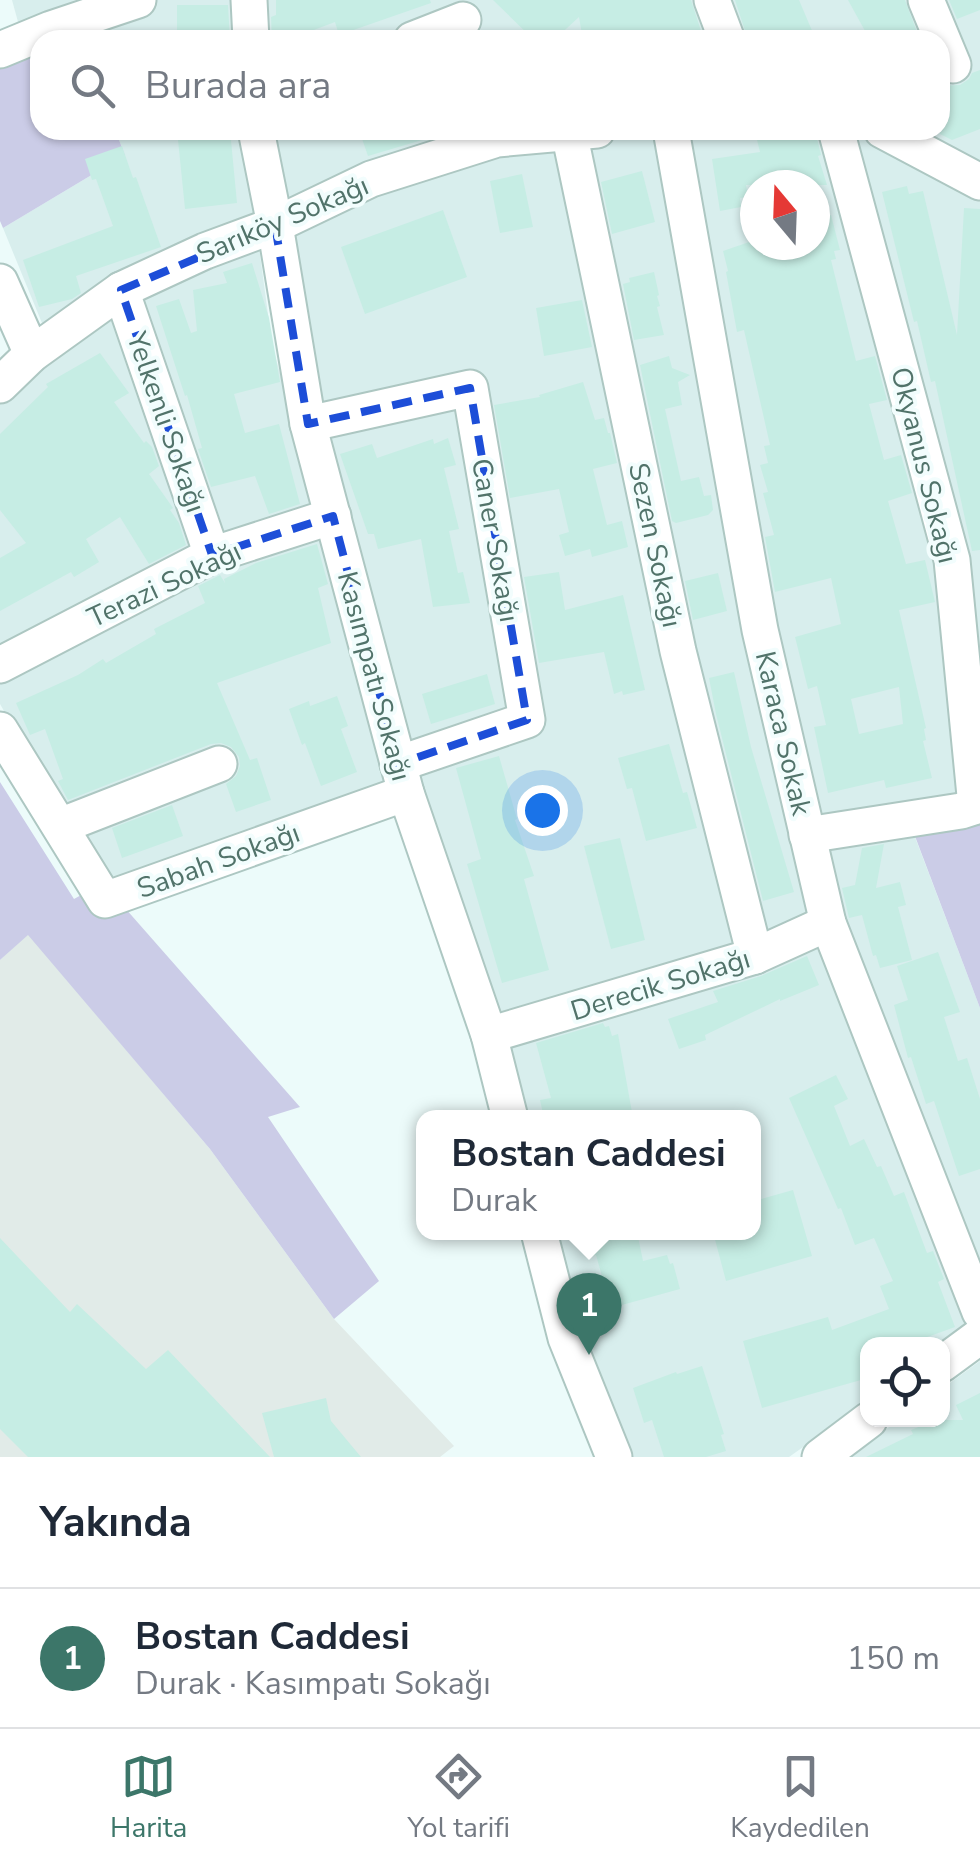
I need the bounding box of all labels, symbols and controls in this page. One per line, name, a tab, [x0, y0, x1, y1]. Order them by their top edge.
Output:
search box	[30, 30, 950, 140]
icon: search	[65, 58, 120, 113]
text: Burada ara	[145, 60, 331, 111]
street label: Sarıköy Sokağı	[190, 167, 374, 273]
north arrow	[740, 170, 830, 260]
street label: Yelkenli Sokağı	[117, 326, 215, 518]
street label: Okyanus Sokağı	[881, 363, 967, 567]
street label: Caner Sokağı	[462, 455, 528, 625]
street label: Sezen Sokağı	[619, 460, 691, 631]
street label: Terazi Sokağı	[81, 533, 247, 637]
street label: Kasımpatı Sokağı	[328, 567, 420, 785]
street label: Karaca Sokak	[746, 647, 821, 820]
your location	[517, 785, 568, 836]
street label: Sabah Sokağı	[132, 814, 305, 908]
street label: Derecik Sokağı	[566, 940, 755, 1030]
popup	[416, 1110, 761, 1240]
text: Bostan Caddesi	[451, 1128, 726, 1179]
text: Durak	[451, 1179, 537, 1222]
pin: 1	[556, 1272, 622, 1355]
map controls	[860, 1337, 950, 1427]
button: locate	[860, 1337, 950, 1427]
text: Yakında	[40, 1494, 192, 1551]
text: Bostan Caddesi	[135, 1611, 410, 1662]
text: 1	[63, 1637, 82, 1680]
text: 150 m	[847, 1637, 940, 1680]
text: Durak · Kasımpatı Sokağı	[135, 1662, 491, 1705]
tab: Harita	[110, 1749, 187, 1847]
tab: Yol tarifi	[408, 1749, 510, 1847]
tab: Kaydedilen	[730, 1749, 870, 1847]

